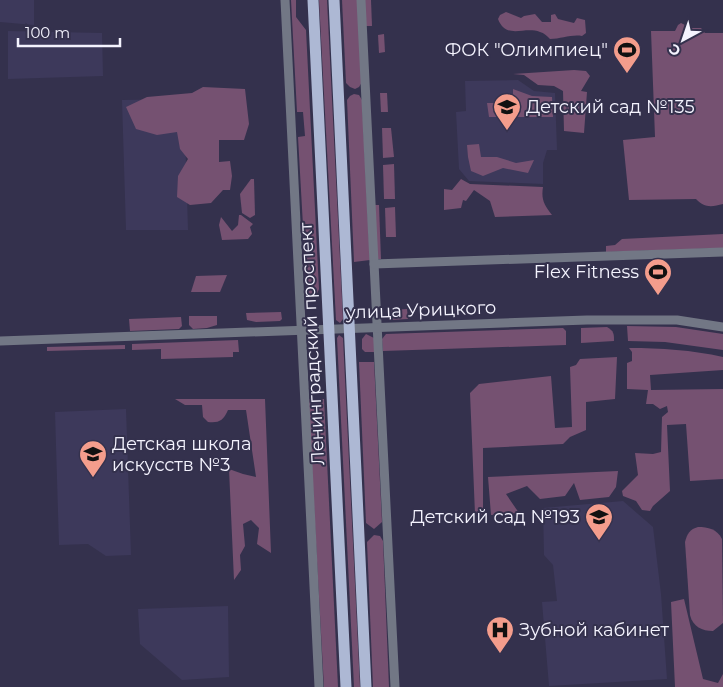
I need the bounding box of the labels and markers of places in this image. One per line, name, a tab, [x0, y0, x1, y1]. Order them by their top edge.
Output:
sports icon: ФОК "Олимпиец"	[612, 35, 642, 74]
place label: ФОК "Олимпиец"	[445, 39, 608, 61]
school or university icon: Детский сад №135	[492, 92, 522, 131]
place label: Детский сад №135	[526, 96, 695, 118]
sports icon: Flex Fitness	[643, 257, 673, 296]
place label: Flex Fitness	[534, 261, 639, 283]
place label: Детская школа искусств №3	[112, 433, 251, 476]
school or university icon: Детская школа искусств №3	[78, 439, 108, 478]
school or university icon: Детский сад №193	[584, 502, 614, 541]
place label: Детский сад №193	[411, 506, 580, 528]
hospital icon: Зубной кабинет	[485, 615, 515, 654]
place label: Зубной кабинет	[519, 619, 670, 641]

